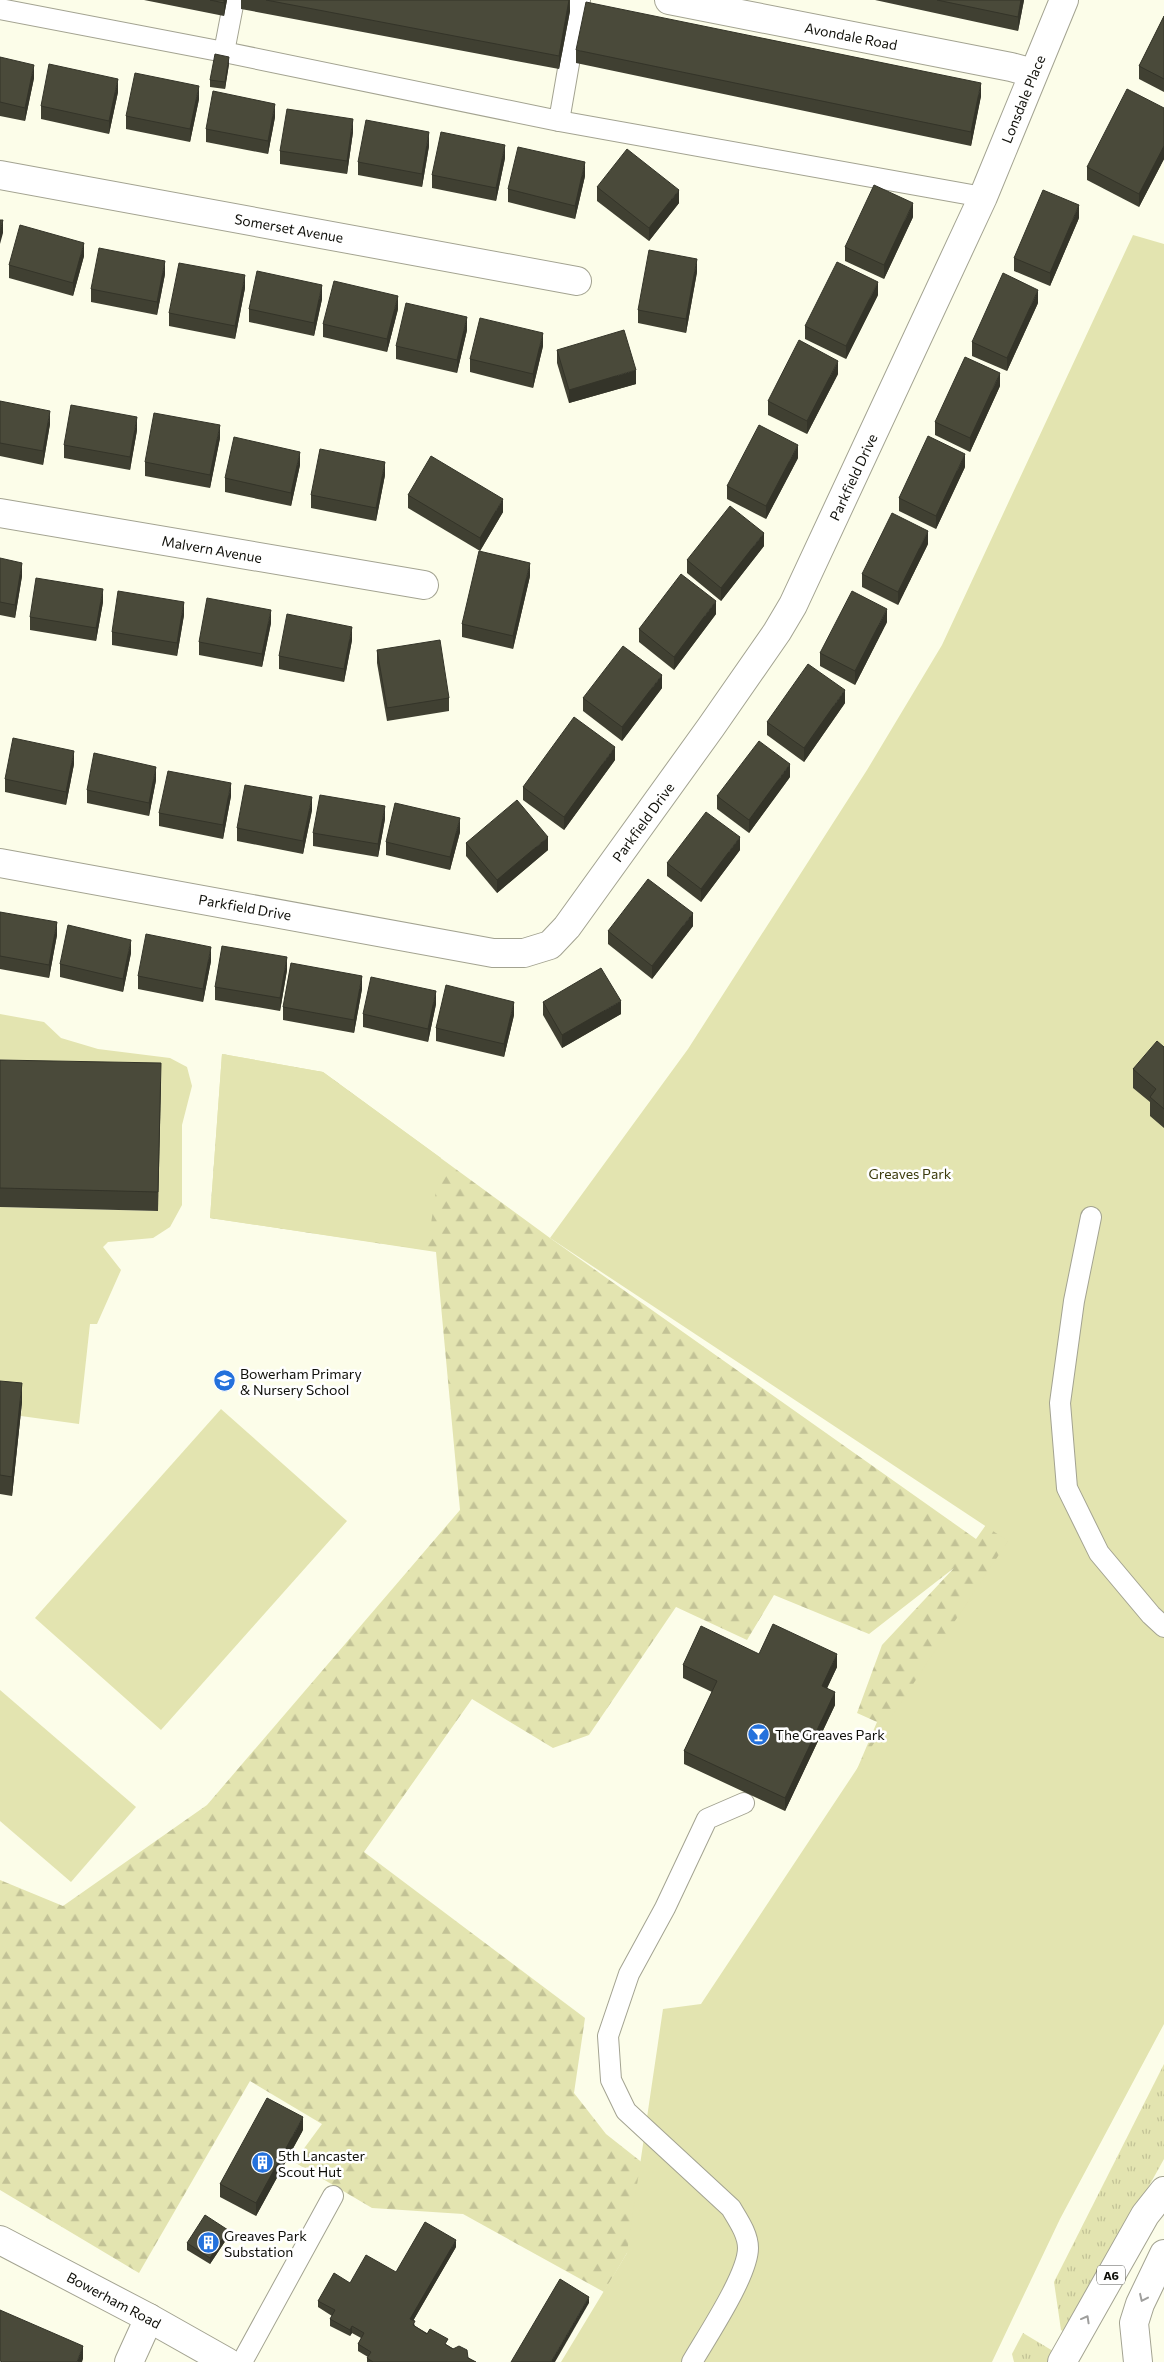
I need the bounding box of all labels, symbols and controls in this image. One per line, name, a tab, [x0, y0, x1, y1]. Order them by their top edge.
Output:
street label: Avondale Road	[803, 19, 899, 53]
street label: Lonsdale Place	[998, 52, 1048, 146]
street label: Somerset Avenue	[233, 210, 345, 246]
street label: Parkfield Drive	[825, 431, 881, 523]
street label: Malvern Avenue	[161, 532, 263, 566]
street label: Parkfield Drive	[609, 779, 677, 865]
street label: Parkfield Drive	[197, 890, 293, 924]
park label: Greaves Park	[869, 1165, 952, 1182]
place label: Bowerham Primary & Nursery School	[240, 1365, 362, 1398]
school or university icon: Bowerham Primary & Nursery School	[212, 1369, 236, 1393]
bar icon: The Greaves Park	[747, 1722, 771, 1746]
place label: The Greaves Park	[775, 1726, 885, 1743]
place label: 5th Lancaster Scout Hut	[278, 2147, 365, 2180]
building icon: 5th Lancaster Scout Hut	[250, 2151, 274, 2175]
place label: Greaves Park Substation	[224, 2227, 307, 2260]
building icon: Greaves Park Substation	[196, 2231, 220, 2255]
road number: A6	[1097, 2266, 1125, 2284]
street label: Bowerham Road	[64, 2268, 164, 2332]
one-way arrow	[1139, 2293, 1149, 2302]
one-way arrow	[1079, 2316, 1089, 2325]

